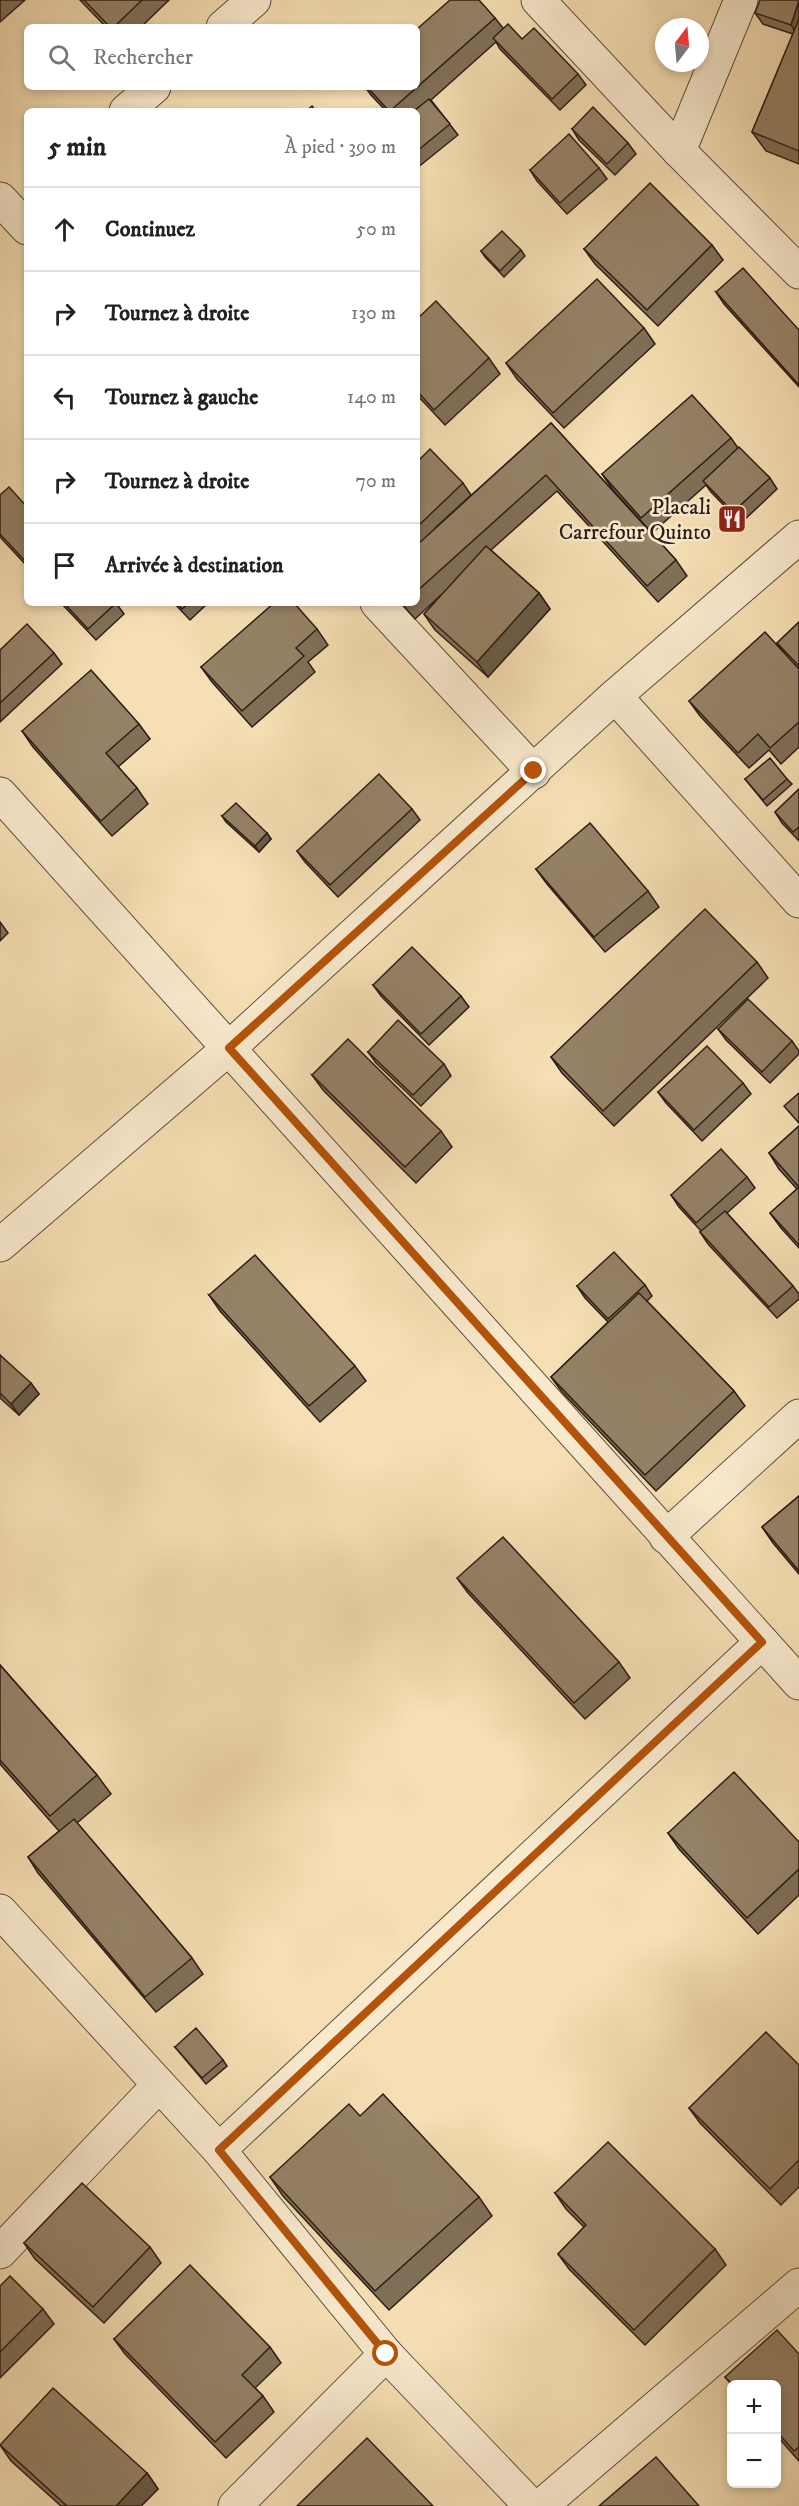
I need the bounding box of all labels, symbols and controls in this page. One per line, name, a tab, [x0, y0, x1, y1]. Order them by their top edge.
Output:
north arrow	[655, 18, 709, 72]
search box	[24, 24, 420, 90]
icon: search	[45, 41, 78, 74]
text: Rechercher	[93, 44, 193, 71]
text: 5 min	[48, 131, 106, 164]
text: À pied · 390 m	[285, 135, 396, 160]
icon: ahead	[48, 213, 81, 246]
text: Continuez	[105, 216, 195, 243]
text: 50 m	[356, 217, 396, 242]
icon: right	[48, 297, 81, 330]
text: Tournez à droite	[105, 300, 249, 327]
text: 130 m	[351, 301, 396, 326]
icon: left	[48, 381, 81, 414]
text: Tournez à gauche	[105, 384, 258, 411]
text: 140 m	[347, 385, 396, 410]
icon: right	[48, 465, 81, 498]
text: Tournez à droite	[105, 468, 249, 495]
text: 70 m	[355, 469, 396, 494]
place label: Placali Carrefour Quinto	[559, 494, 711, 546]
restaurant icon: Placali Carrefour Quinto	[716, 503, 748, 535]
icon: arrive	[48, 549, 81, 582]
text: Arrivée à destination	[105, 552, 284, 579]
route end	[520, 757, 546, 783]
route start	[372, 2340, 398, 2366]
map controls	[727, 2380, 781, 2488]
button: +	[727, 2380, 781, 2434]
button: −	[727, 2434, 781, 2488]

